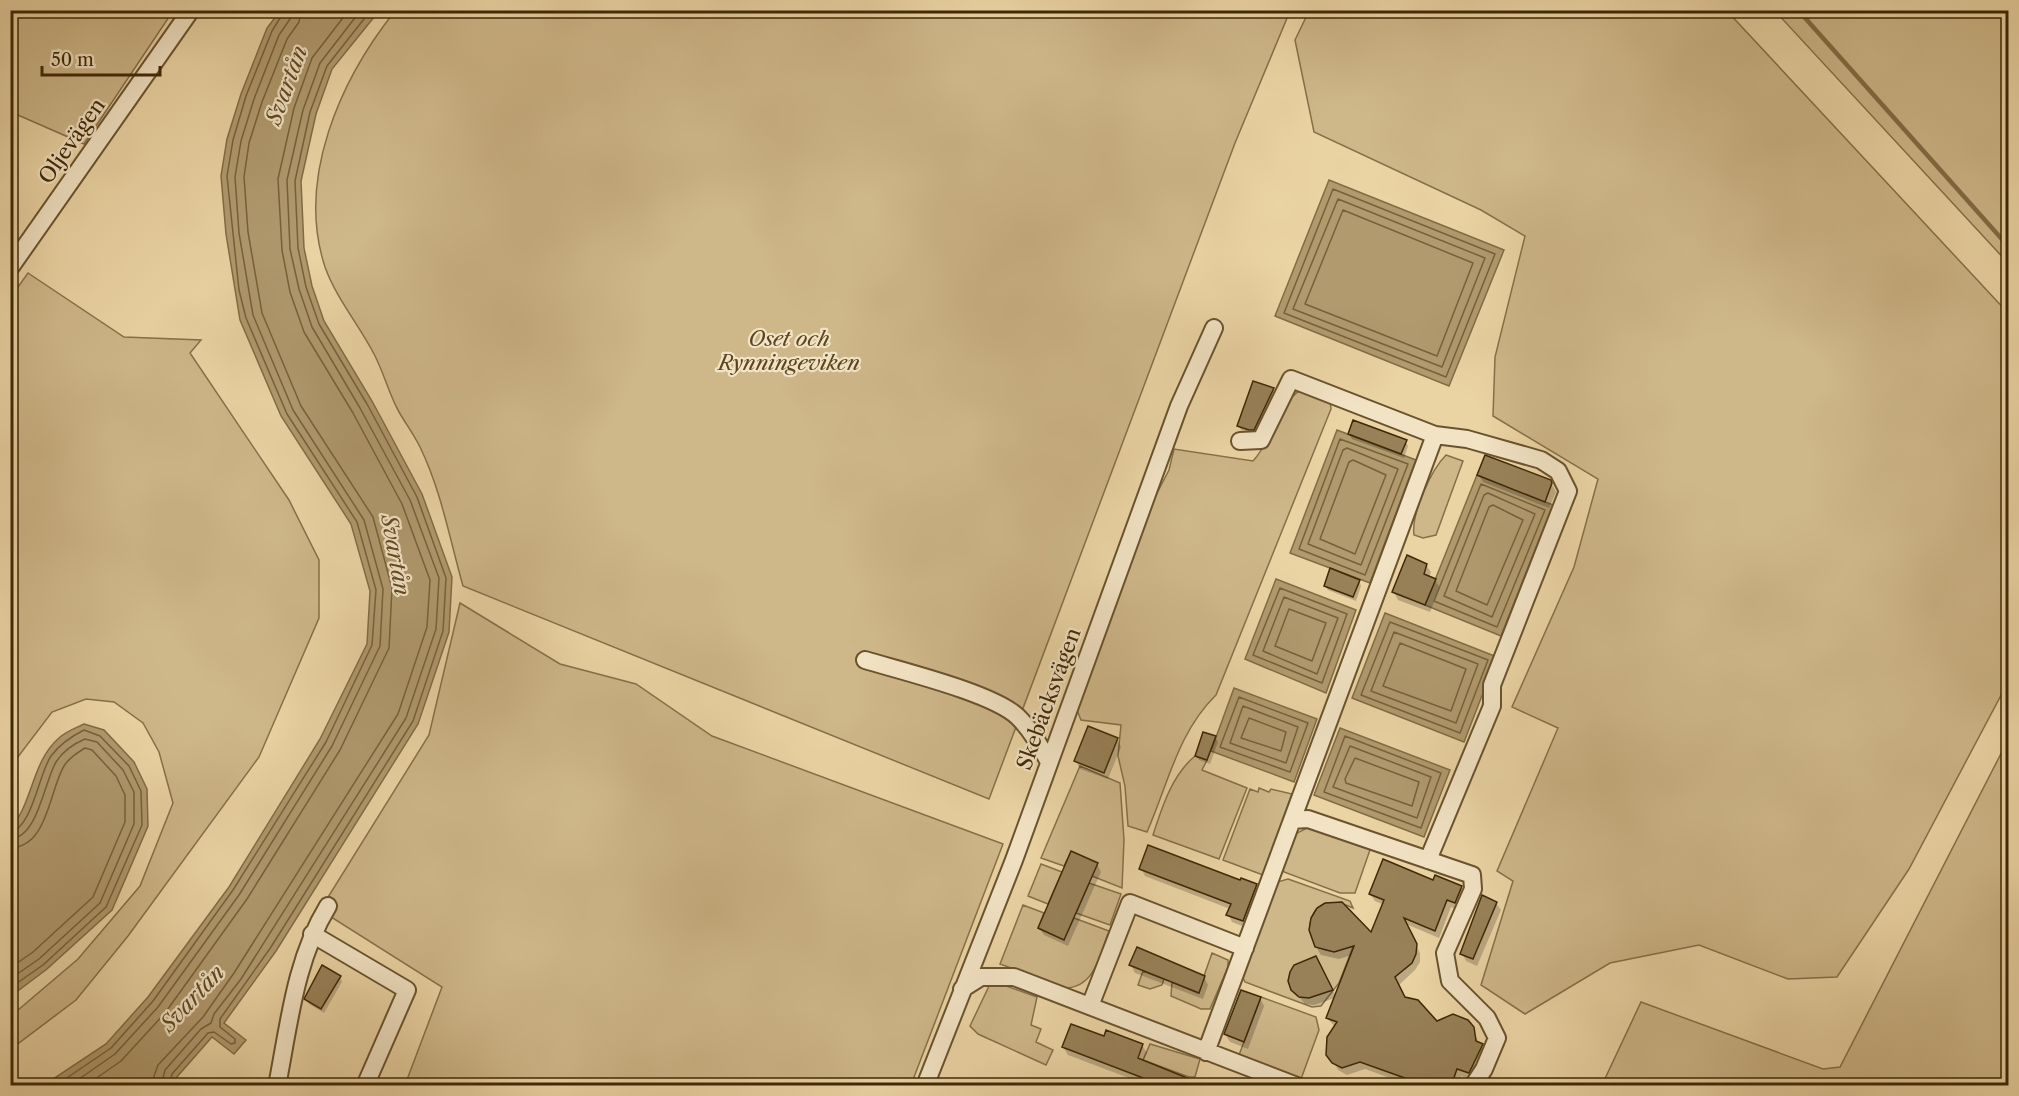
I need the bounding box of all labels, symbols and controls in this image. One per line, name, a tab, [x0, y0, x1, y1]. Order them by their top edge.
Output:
scale bar	[42, 39, 160, 77]
water label: Svartån	[259, 42, 313, 130]
text: 50 m	[51, 49, 94, 71]
street label: Oljevägen	[33, 93, 110, 188]
park label: Oset och Rynningeviken	[716, 326, 860, 375]
water label: Svartån	[375, 511, 416, 598]
street label: Skebäcksvägen	[1011, 624, 1086, 773]
water label: Svartån	[153, 959, 230, 1039]

